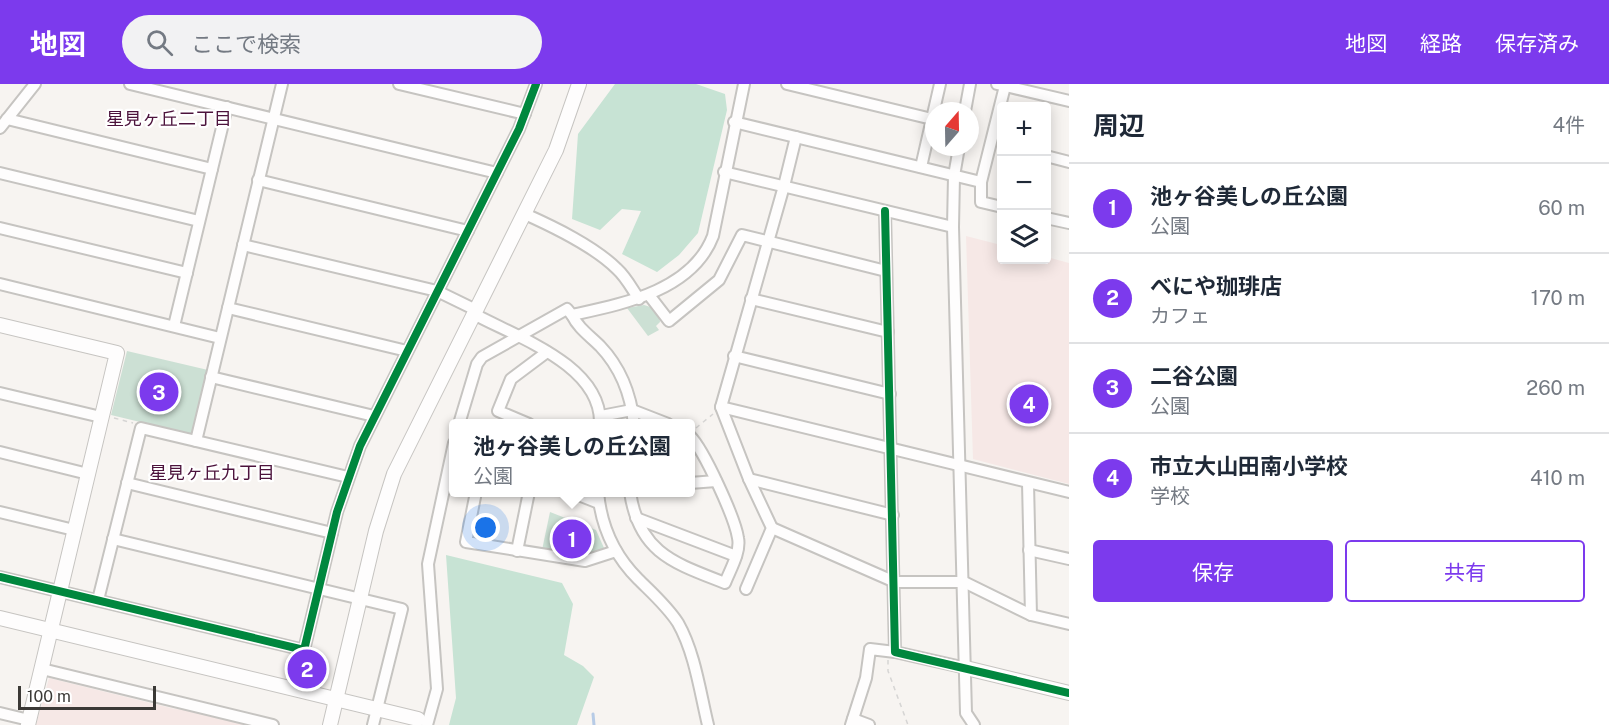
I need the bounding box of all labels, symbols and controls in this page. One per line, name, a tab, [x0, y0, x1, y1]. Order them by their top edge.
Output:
search box	[122, 15, 542, 69]
icon: search	[143, 26, 176, 59]
text: 地図	[30, 27, 86, 60]
text: ここで検索	[191, 31, 301, 57]
text: 地図	[1345, 31, 1387, 56]
text: 経路	[1420, 31, 1462, 56]
text: 保存済み	[1495, 31, 1579, 56]
north arrow	[925, 102, 979, 156]
map controls	[997, 102, 1051, 264]
button: +	[997, 102, 1051, 156]
district label: 星見ヶ丘二丁目	[106, 108, 232, 129]
text: 周辺	[1093, 110, 1145, 141]
text: 4件	[1552, 113, 1585, 137]
button: −	[997, 156, 1051, 210]
text: 池ヶ谷美しの丘公園	[1150, 183, 1348, 209]
text: 1	[1108, 196, 1117, 220]
text: 60 m	[1538, 196, 1585, 220]
button: layers	[997, 210, 1051, 264]
text: 公園	[1150, 214, 1190, 238]
text: べにや珈琲店	[1150, 273, 1282, 299]
text: 2	[1106, 286, 1119, 310]
text: 170 m	[1531, 286, 1585, 310]
text: カフェ	[1150, 304, 1210, 328]
text: 二谷公園	[1150, 363, 1238, 389]
pin: 3	[140, 370, 178, 414]
text: 3	[1106, 376, 1119, 400]
text: 260 m	[1526, 376, 1585, 400]
pin: 4	[1010, 382, 1048, 426]
text: 公園	[1150, 394, 1190, 418]
popup	[449, 419, 695, 497]
text: 池ヶ谷美しの丘公園	[473, 433, 671, 459]
text: 市立大山田南小学校	[1150, 453, 1348, 479]
district label: 星見ヶ丘九丁目	[149, 462, 275, 483]
text: 公園	[473, 464, 513, 488]
text: 4	[1106, 466, 1119, 490]
text: 410 m	[1530, 466, 1585, 490]
text: 学校	[1150, 484, 1190, 508]
your location	[471, 513, 500, 542]
pin: 1	[552, 516, 592, 562]
button: 保存	[1093, 540, 1333, 602]
button: 共有	[1345, 540, 1585, 602]
pin: 2	[288, 646, 326, 692]
scale bar	[18, 683, 156, 710]
text: 100 m	[27, 687, 71, 706]

